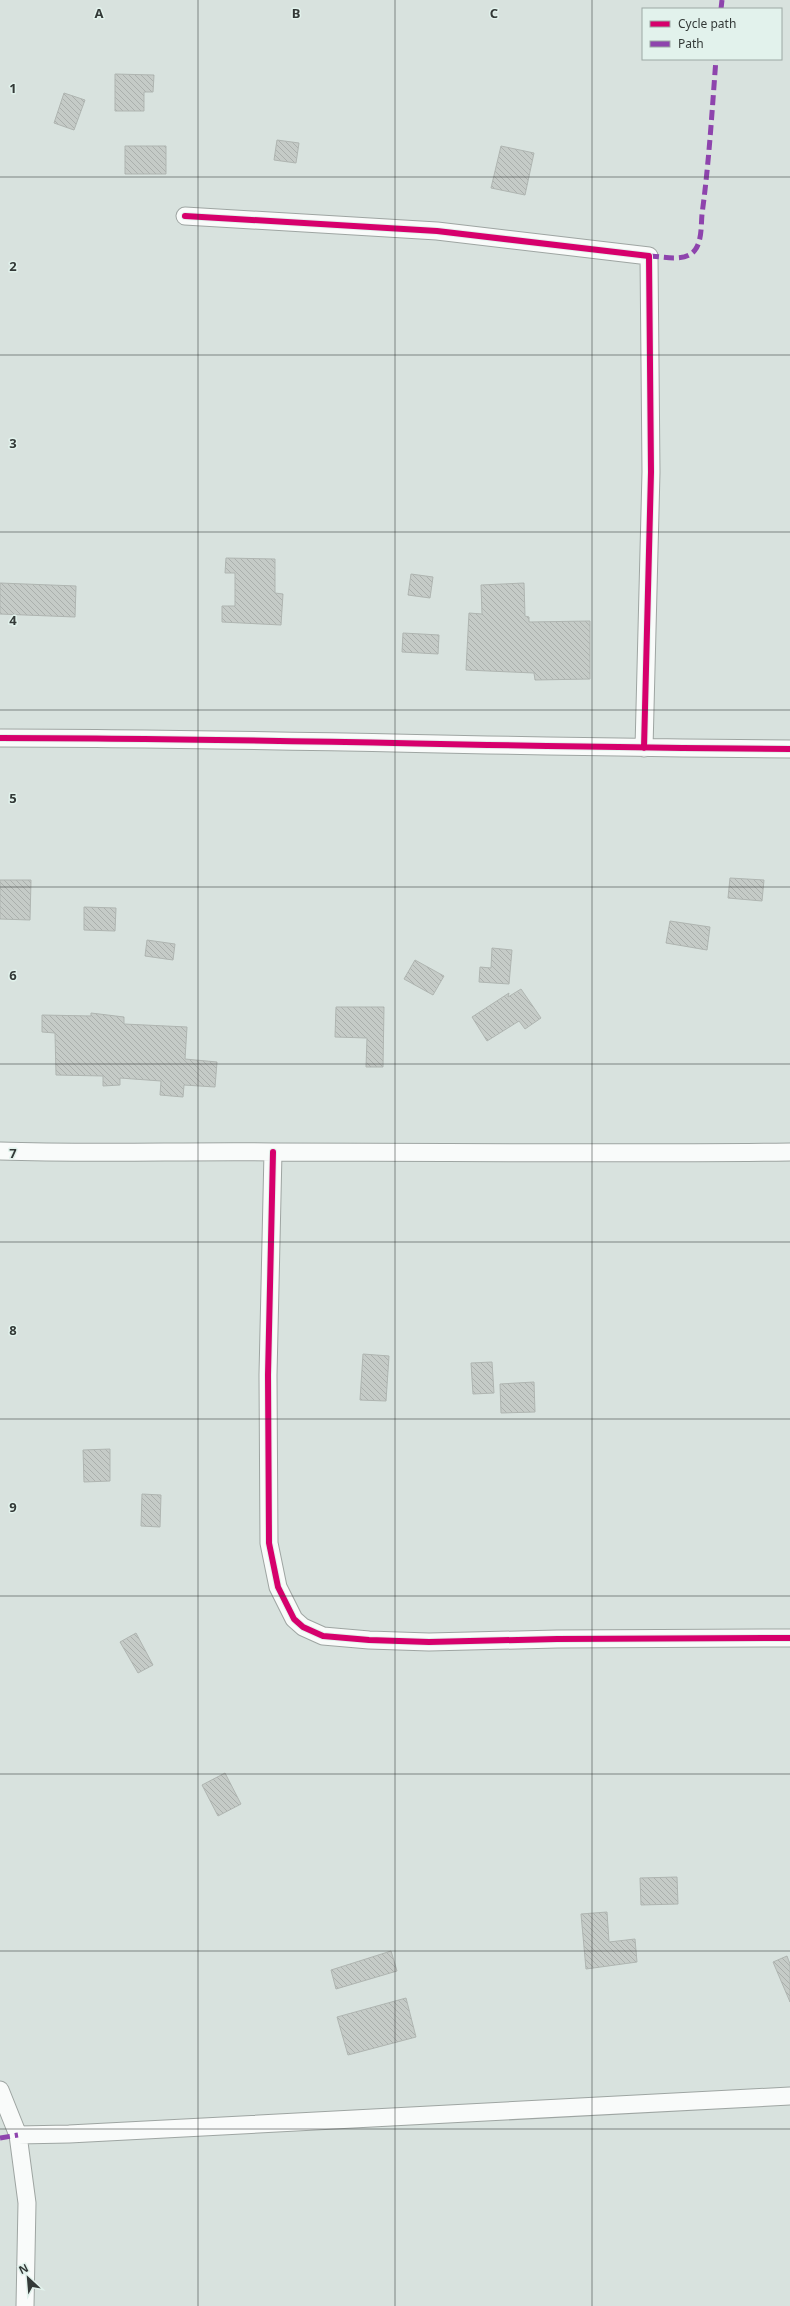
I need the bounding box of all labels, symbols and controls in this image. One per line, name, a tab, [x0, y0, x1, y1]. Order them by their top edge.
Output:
text: A	[95, 4, 104, 22]
text: B	[292, 4, 300, 22]
text: C	[490, 4, 498, 22]
legend	[642, 8, 782, 60]
text: Cycle path	[678, 15, 736, 32]
text: Path	[678, 35, 704, 52]
text: 1	[9, 79, 17, 97]
text: 2	[9, 257, 17, 275]
text: 3	[9, 434, 17, 452]
text: 4	[9, 611, 17, 629]
text: 5	[9, 789, 17, 807]
text: 6	[9, 966, 17, 984]
text: 7	[9, 1144, 17, 1162]
text: 8	[9, 1321, 17, 1339]
text: 9	[9, 1498, 17, 1516]
north arrow	[8, 2258, 48, 2298]
text: N	[16, 2260, 31, 2277]

